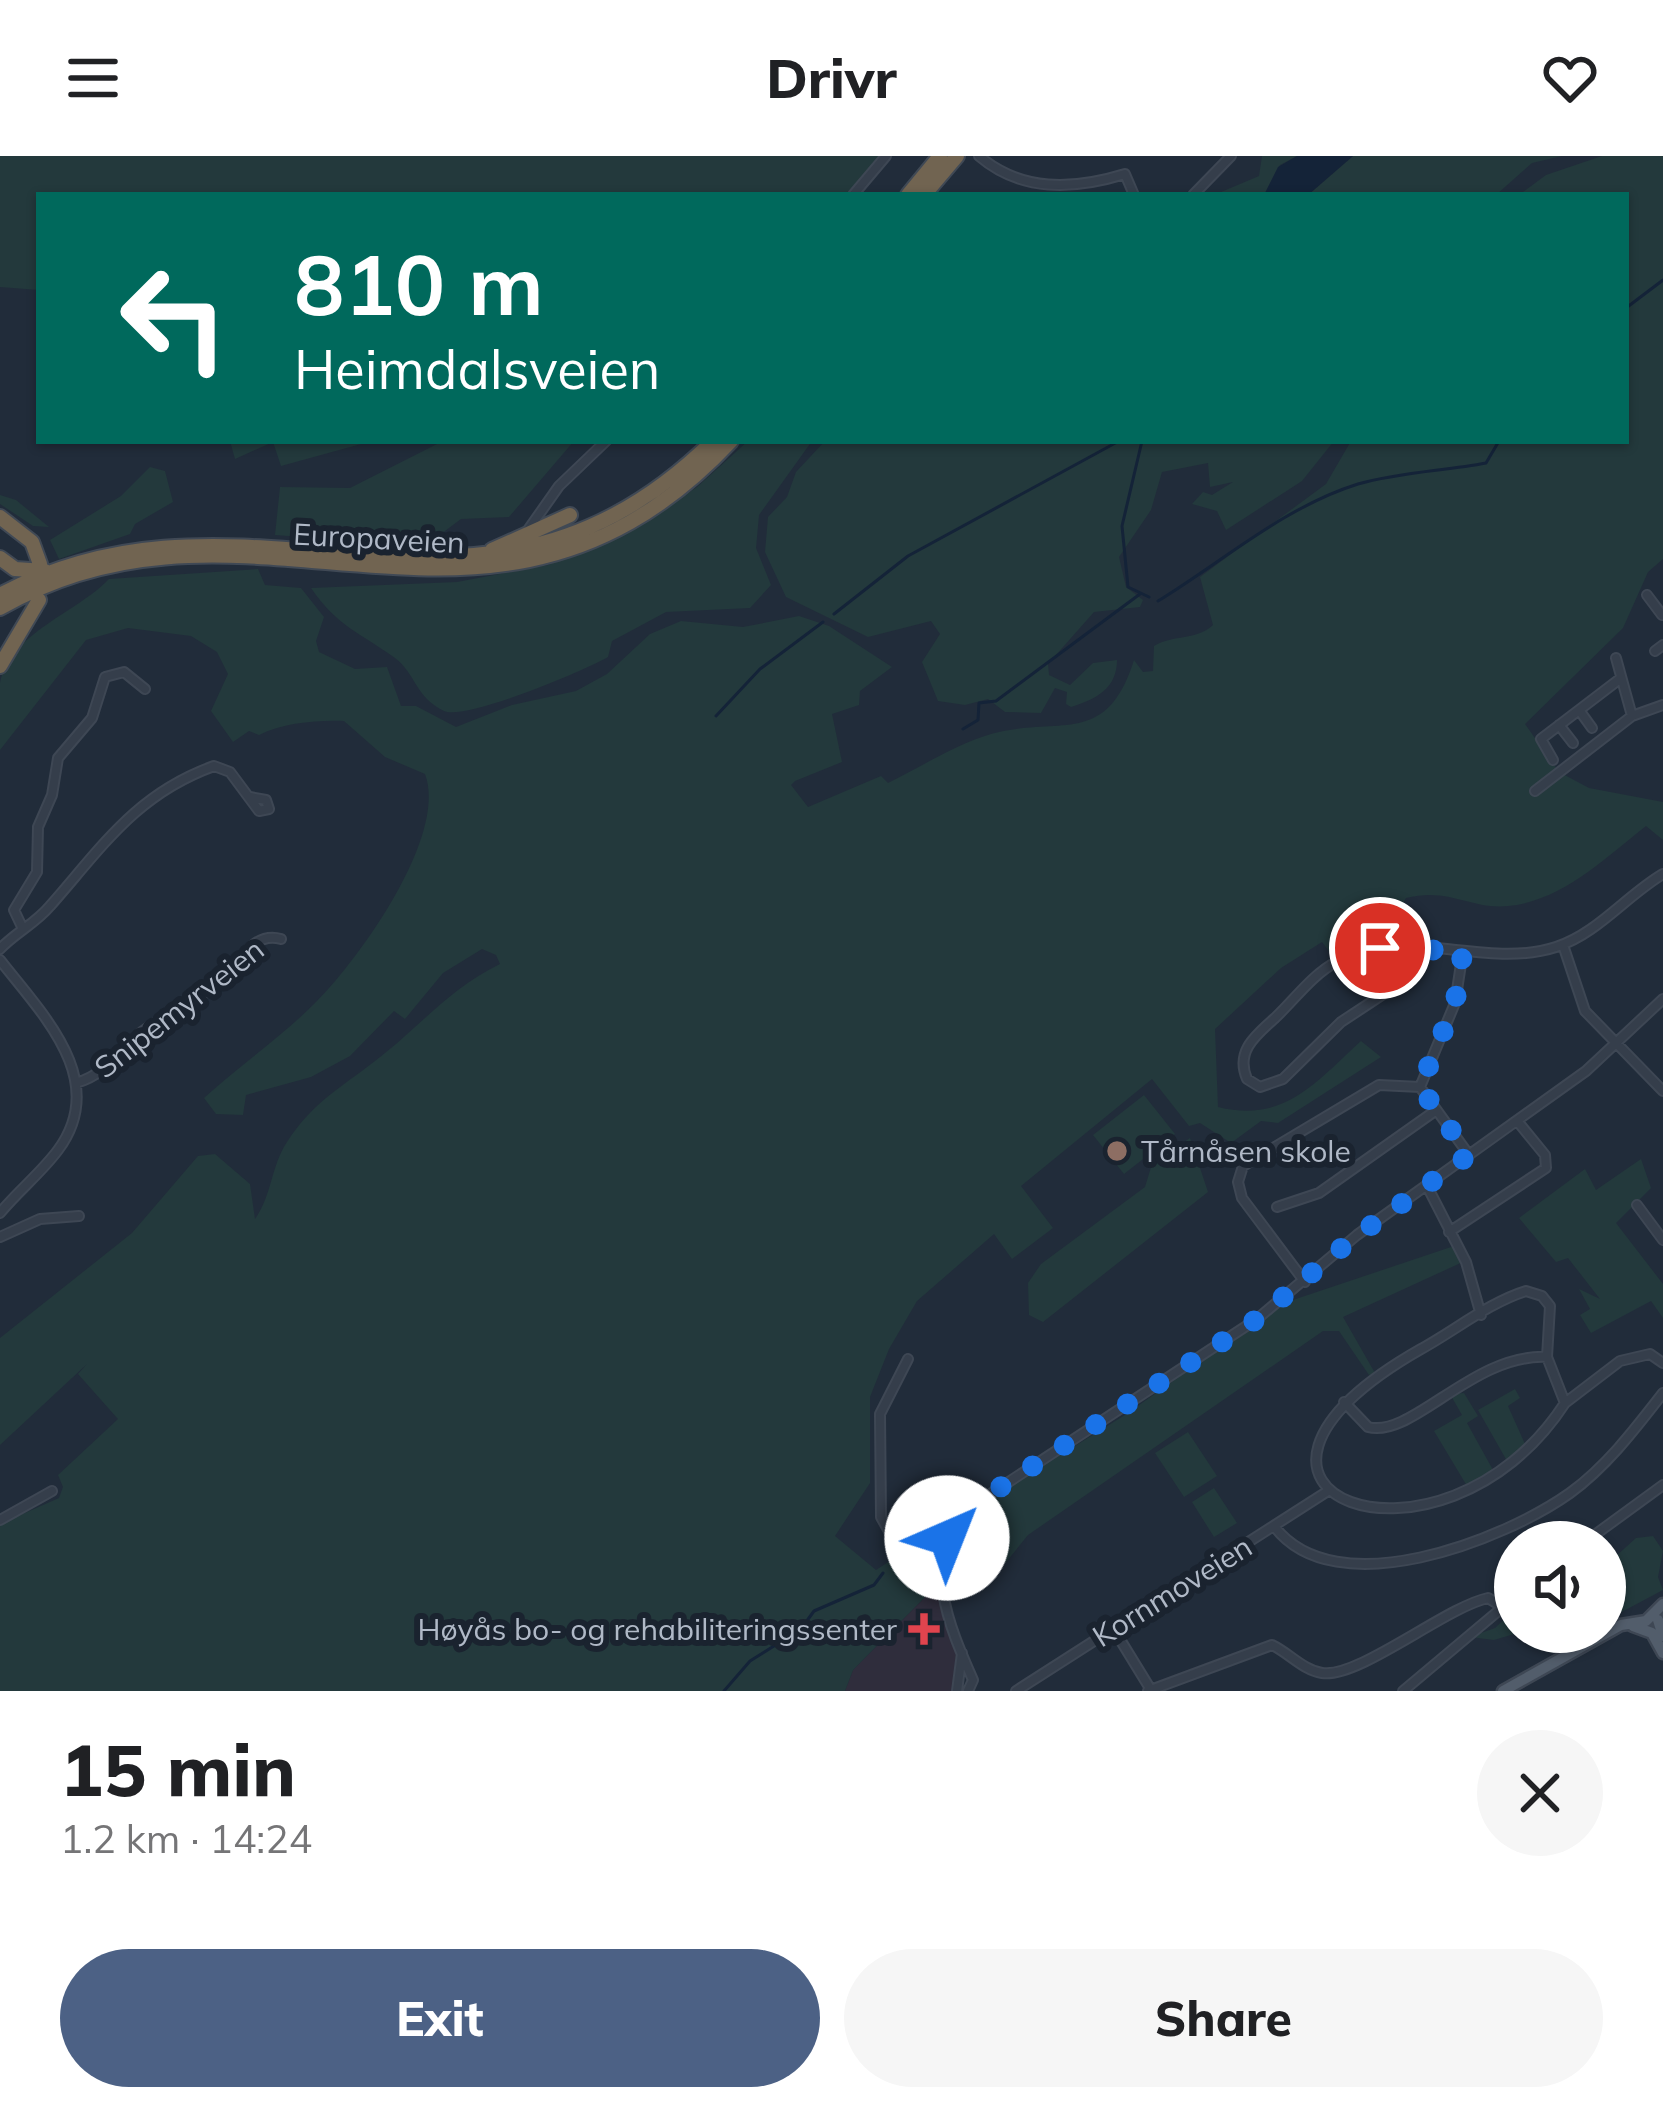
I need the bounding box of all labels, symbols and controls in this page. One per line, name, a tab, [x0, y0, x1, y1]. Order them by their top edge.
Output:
text: Drivr	[766, 44, 897, 112]
icon: menu	[60, 45, 126, 111]
icon: heart	[1537, 45, 1603, 111]
text: 810 m	[294, 231, 544, 336]
icon: left	[96, 240, 252, 396]
text: Heimdalsveien	[294, 335, 660, 403]
street label: Europaveien	[292, 515, 466, 561]
pin	[1329, 897, 1431, 999]
icon: arrive	[1347, 915, 1413, 981]
street label: Snipemyrveien	[87, 930, 271, 1086]
place label: Tårnåsen skole	[1141, 1132, 1351, 1170]
marker: Tårnåsen skole	[1104, 1138, 1130, 1164]
position arrow	[884, 1475, 1010, 1601]
map controls	[1494, 1521, 1626, 1653]
button: sound	[1494, 1521, 1626, 1653]
street label: Kornmoveien	[1085, 1527, 1259, 1655]
place label: Høyås bo- og rehabiliteringssenter	[418, 1610, 897, 1648]
marker: Høyås bo- og rehabiliteringssenter	[908, 1613, 940, 1645]
text: 15 min	[60, 1724, 296, 1814]
button: close	[1477, 1730, 1603, 1856]
text: 1.2 km · 14:24	[60, 1814, 312, 1863]
button: Exit	[60, 1949, 820, 2087]
button: Share	[844, 1949, 1603, 2087]

